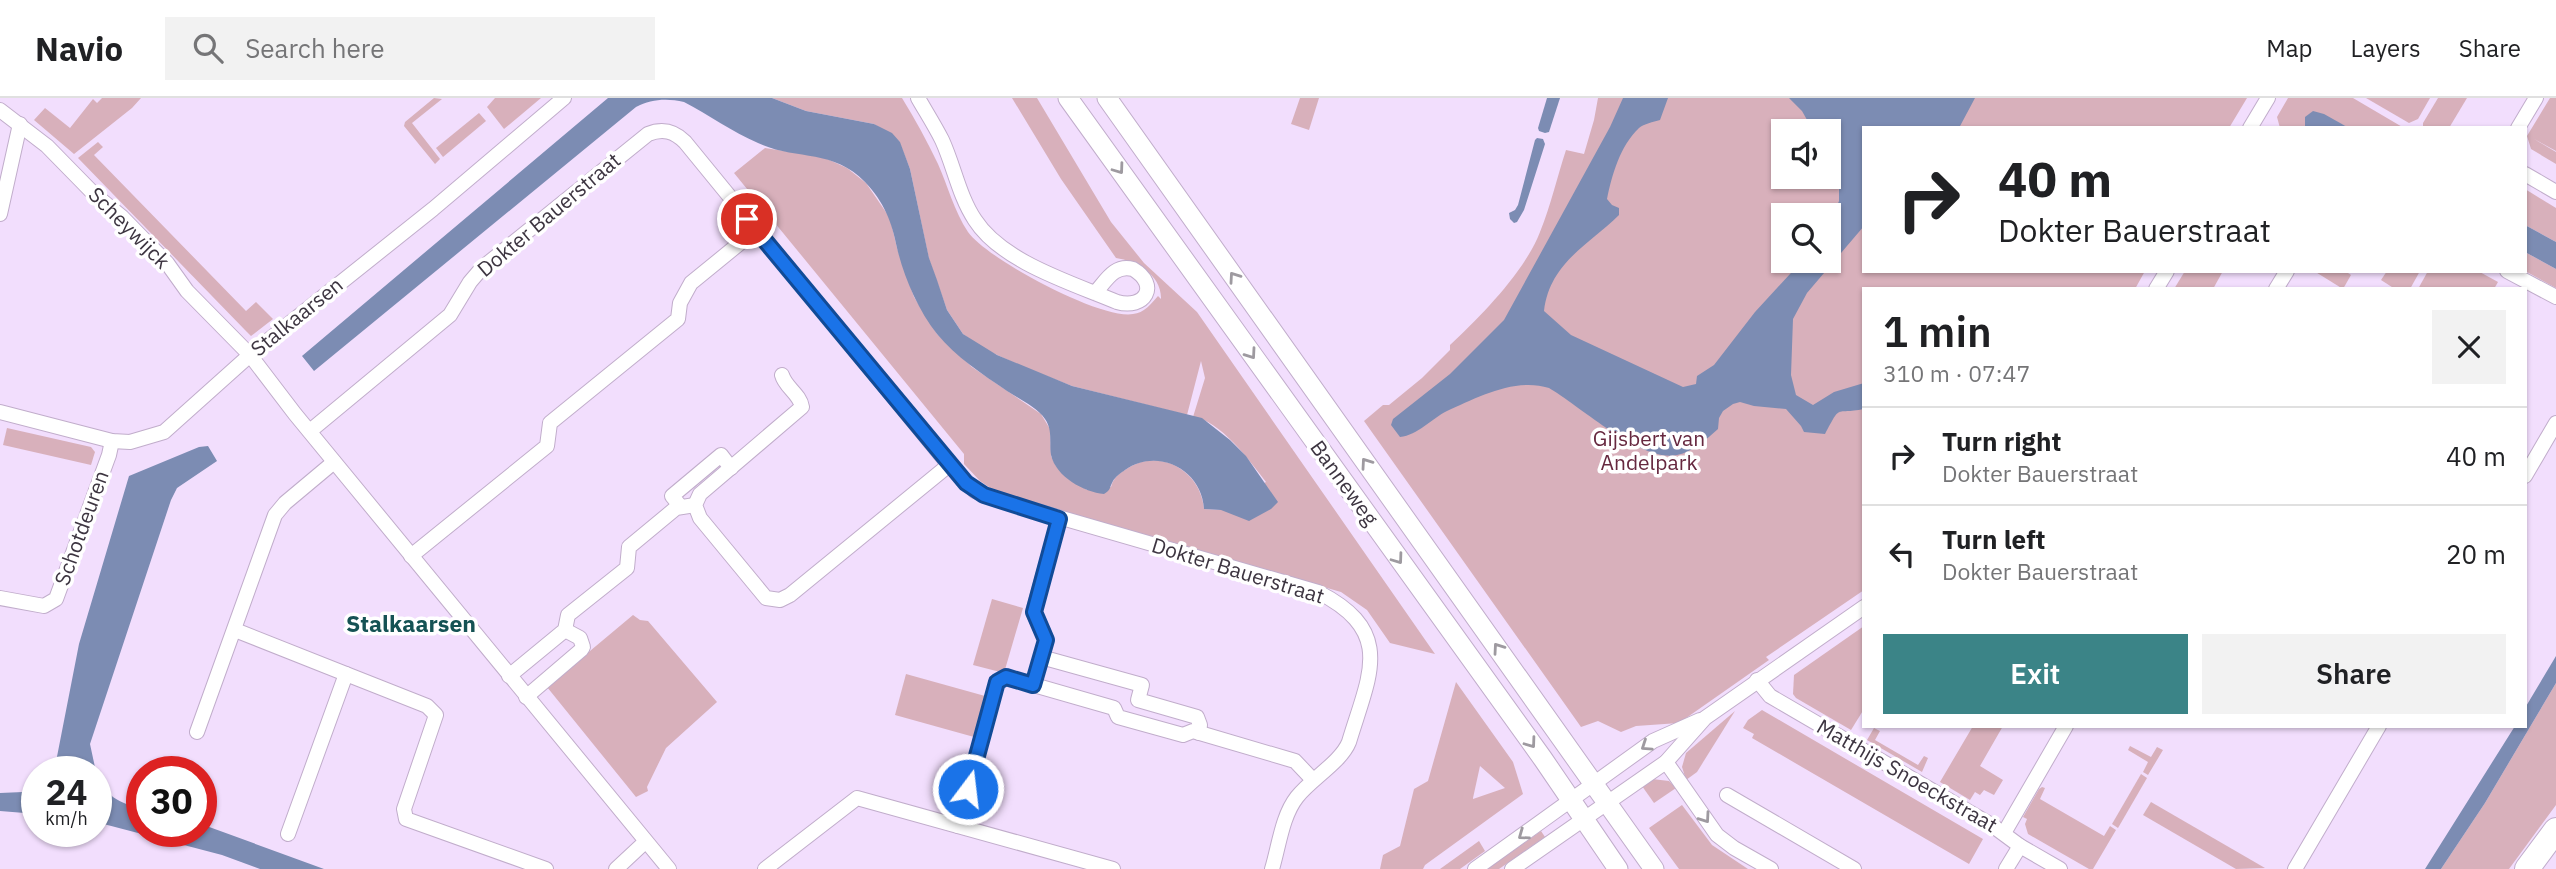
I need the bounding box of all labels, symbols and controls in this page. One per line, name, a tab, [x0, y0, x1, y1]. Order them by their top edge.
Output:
search box	[165, 17, 655, 80]
text: Navio	[35, 27, 123, 70]
icon: search	[189, 29, 227, 67]
text: Search here	[245, 31, 385, 65]
text: Map	[2266, 32, 2313, 64]
text: Layers	[2351, 32, 2421, 64]
text: Share	[2459, 32, 2521, 64]
map controls	[1771, 119, 1841, 273]
button: sound	[1771, 119, 1841, 189]
street label: Dokter Bauerstraat	[471, 146, 626, 283]
text: 40 m	[1998, 147, 2112, 210]
icon: right	[1883, 154, 1974, 245]
one-way arrow	[1111, 161, 1123, 174]
street label: Scheywijck	[83, 180, 177, 274]
pin	[717, 189, 777, 249]
icon: arrive	[728, 200, 766, 238]
button: search	[1771, 203, 1841, 273]
text: Dokter Bauerstraat	[1998, 209, 2271, 251]
street label: Stalkaarsen	[244, 270, 348, 362]
one-way arrow	[1230, 272, 1242, 285]
text: 1 min	[1883, 304, 1992, 359]
button: close	[2432, 310, 2506, 384]
one-way arrow	[1243, 346, 1256, 359]
text: 310 m · 07:47	[1883, 358, 2030, 388]
park label: Gijsbert van Andelpark	[1593, 424, 1705, 476]
text: Turn right	[1942, 424, 2061, 458]
street label: Banneweg	[1304, 434, 1385, 531]
icon: right	[1883, 437, 1921, 475]
text: 40 m	[2446, 439, 2506, 473]
one-way arrow	[1362, 458, 1374, 471]
text: Dokter Bauerstraat	[1942, 458, 2138, 488]
street label: Schotdeuren	[47, 466, 115, 589]
text: Turn left	[1942, 522, 2045, 556]
street label: Dokter Bauerstraat	[1149, 530, 1328, 610]
icon: left	[1883, 535, 1921, 573]
text: 20 m	[2446, 537, 2506, 571]
one-way arrow	[1390, 551, 1402, 564]
text: Dokter Bauerstraat	[1942, 556, 2138, 586]
district label: Stalkaarsen	[346, 608, 476, 638]
button: Exit	[1883, 634, 2188, 714]
button: Share	[2202, 634, 2506, 714]
one-way arrow	[1494, 643, 1506, 656]
street label: Matthijs Snoeckstraat	[1812, 712, 2003, 838]
one-way arrow	[1523, 735, 1536, 748]
one-way arrow	[1641, 738, 1654, 750]
position arrow	[931, 752, 1005, 826]
speed limit sign: 30	[126, 756, 217, 847]
text: 24	[45, 769, 88, 815]
text: km/h	[45, 807, 88, 830]
one-way arrow	[1697, 810, 1709, 823]
one-way arrow	[1518, 827, 1531, 839]

